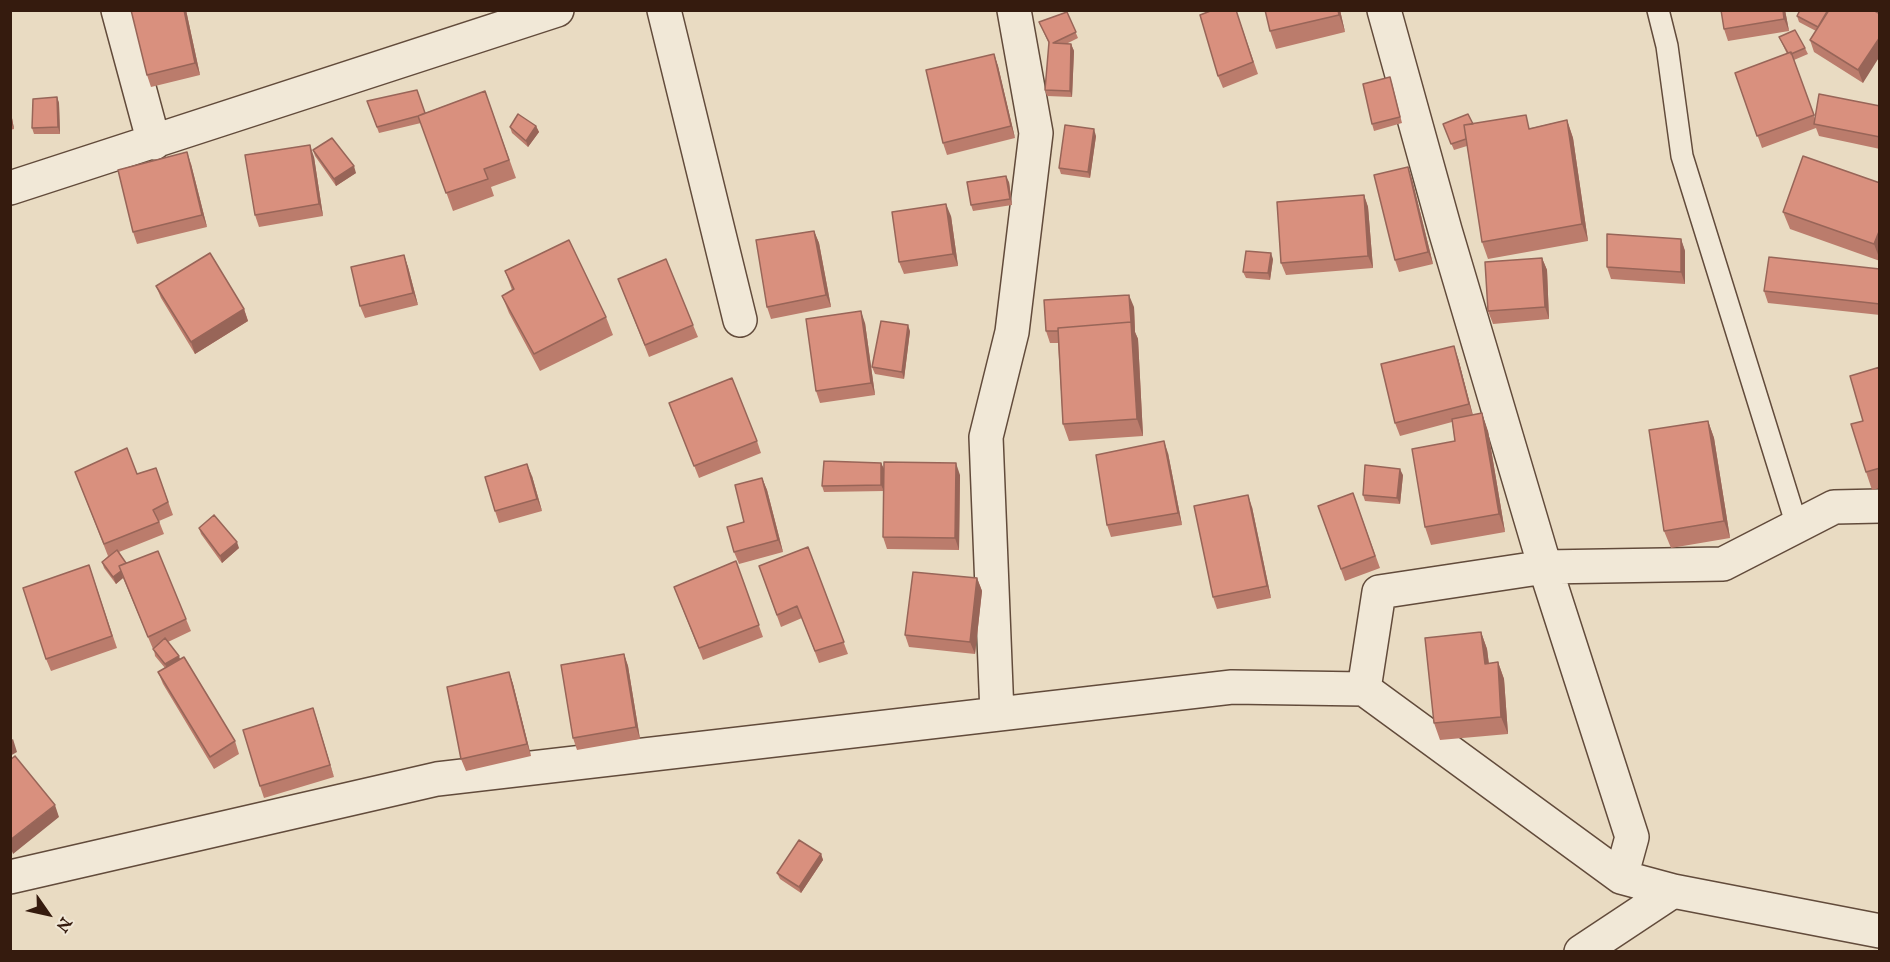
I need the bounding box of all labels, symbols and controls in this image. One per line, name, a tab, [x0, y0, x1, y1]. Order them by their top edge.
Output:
north arrow	[18, 884, 78, 944]
text: N	[51, 913, 75, 935]

